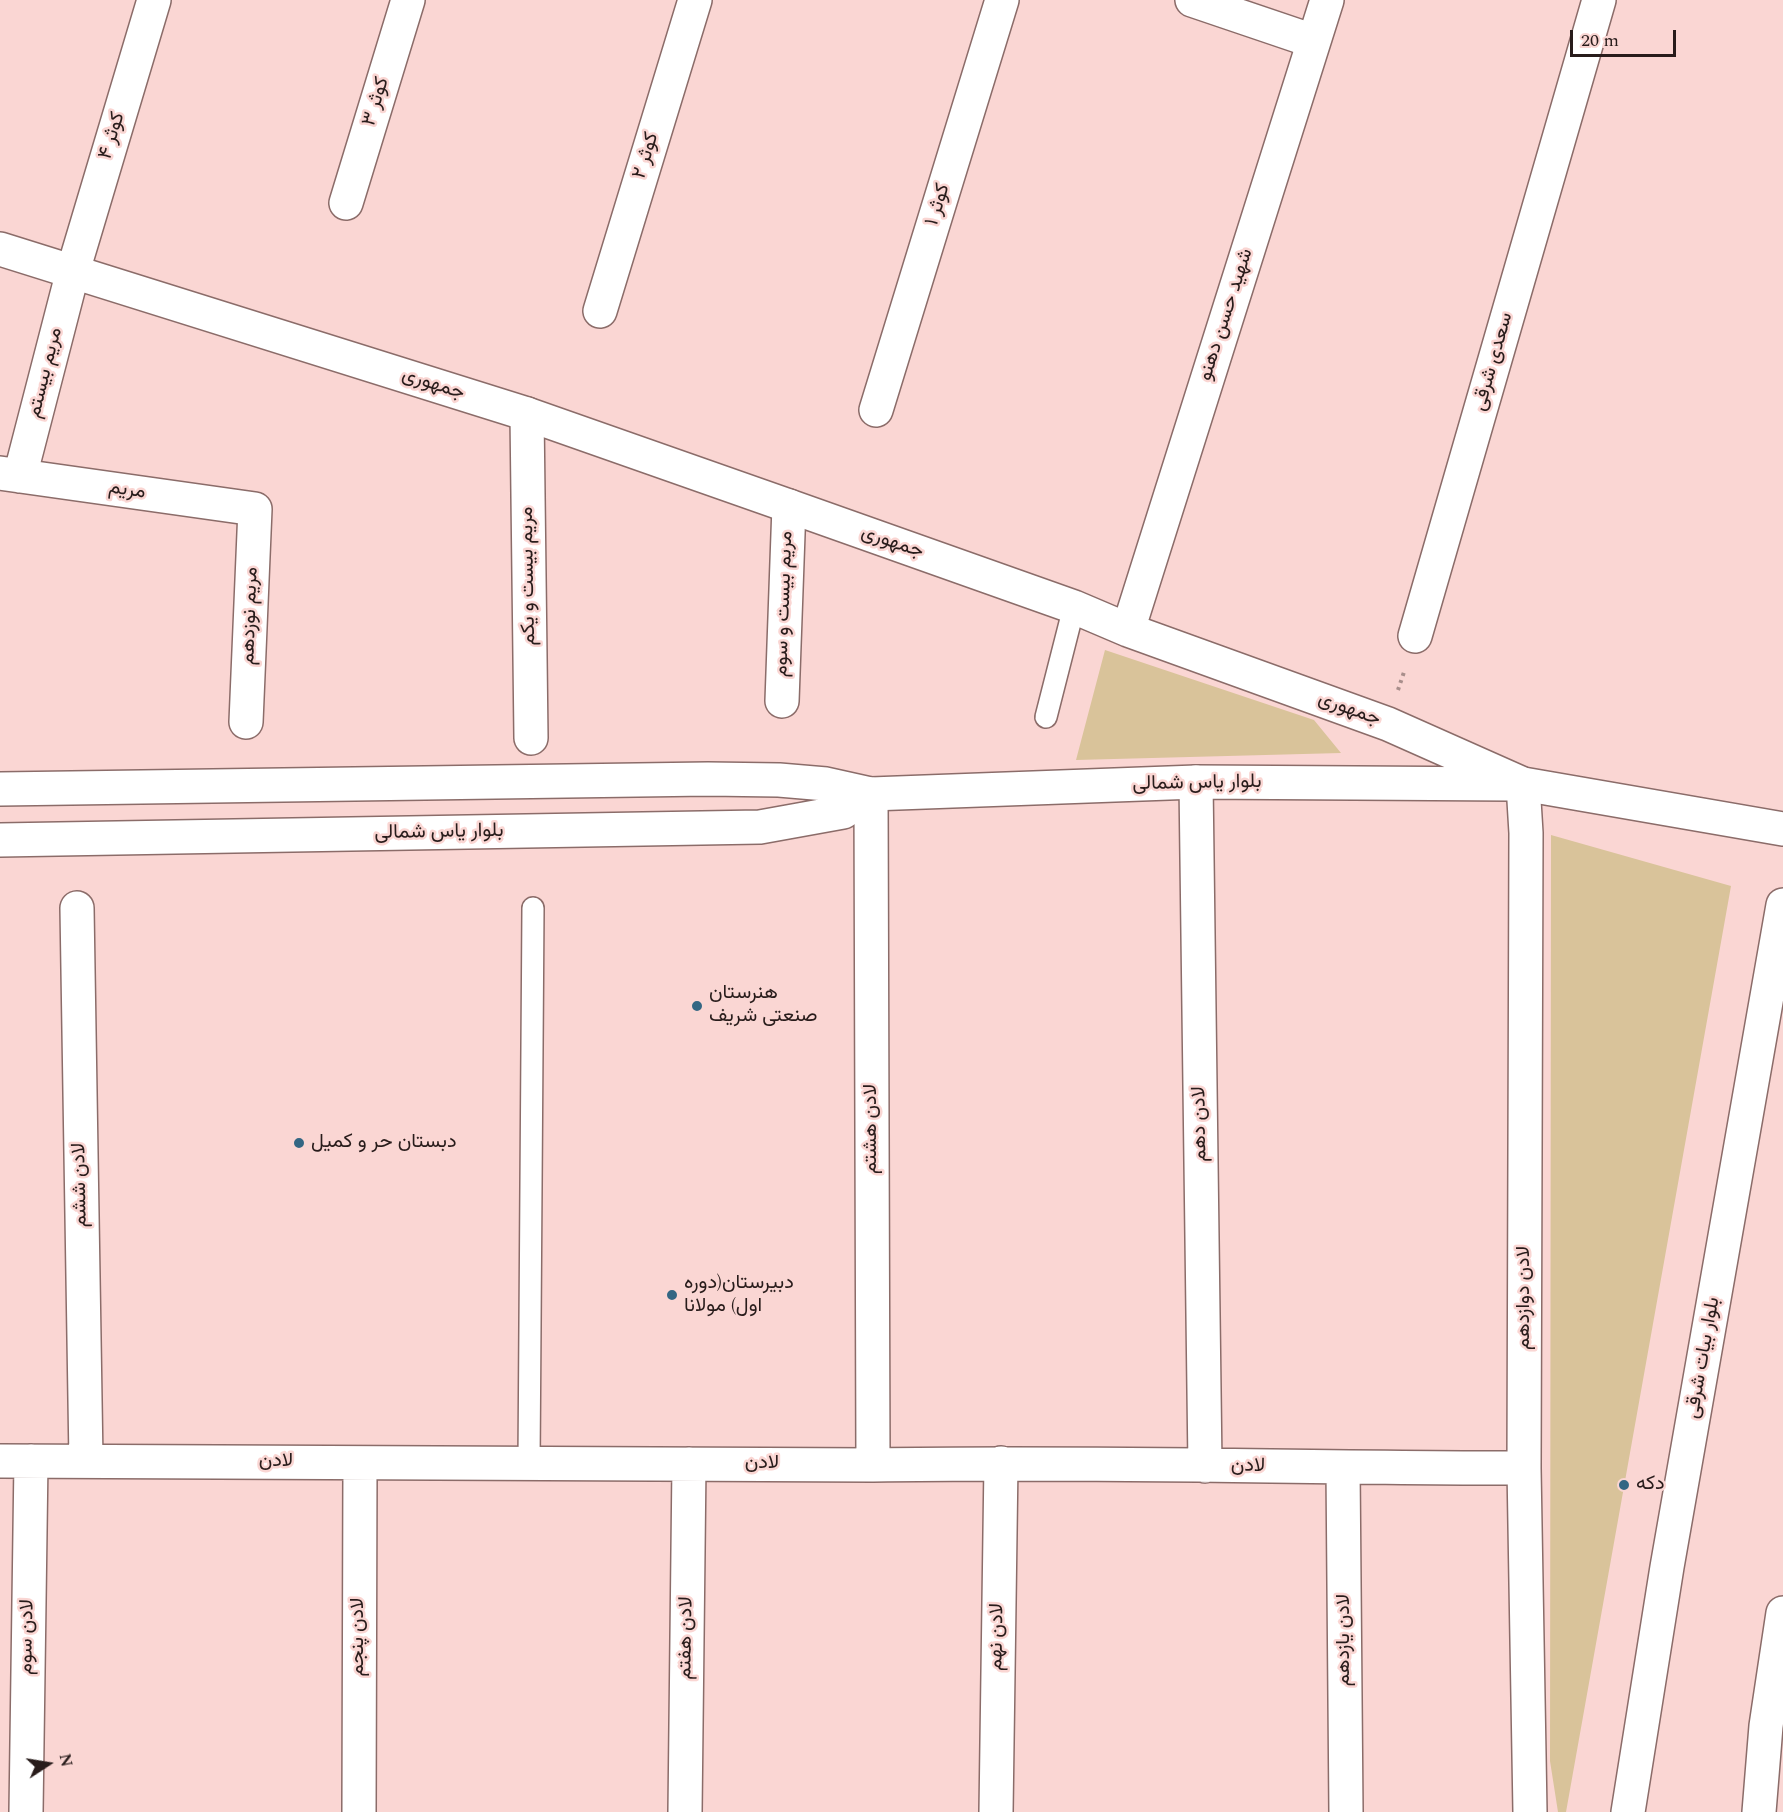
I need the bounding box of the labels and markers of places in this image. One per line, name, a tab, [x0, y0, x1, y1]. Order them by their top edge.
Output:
place label: هنرستان صنعتی شریف	[709, 982, 817, 1029]
marker: هنرستان صنعتی شریف	[690, 999, 704, 1013]
place label: دبستان حر و کمیل	[311, 1131, 456, 1155]
marker: دبستان حر و کمیل	[292, 1136, 306, 1150]
place label: دبیرستان(دوره اول) مولانا	[684, 1272, 794, 1319]
marker: دبیرستان(دوره اول) مولانا	[665, 1288, 679, 1302]
place label: دکه	[1636, 1473, 1665, 1497]
marker: دکه	[1617, 1478, 1631, 1492]

